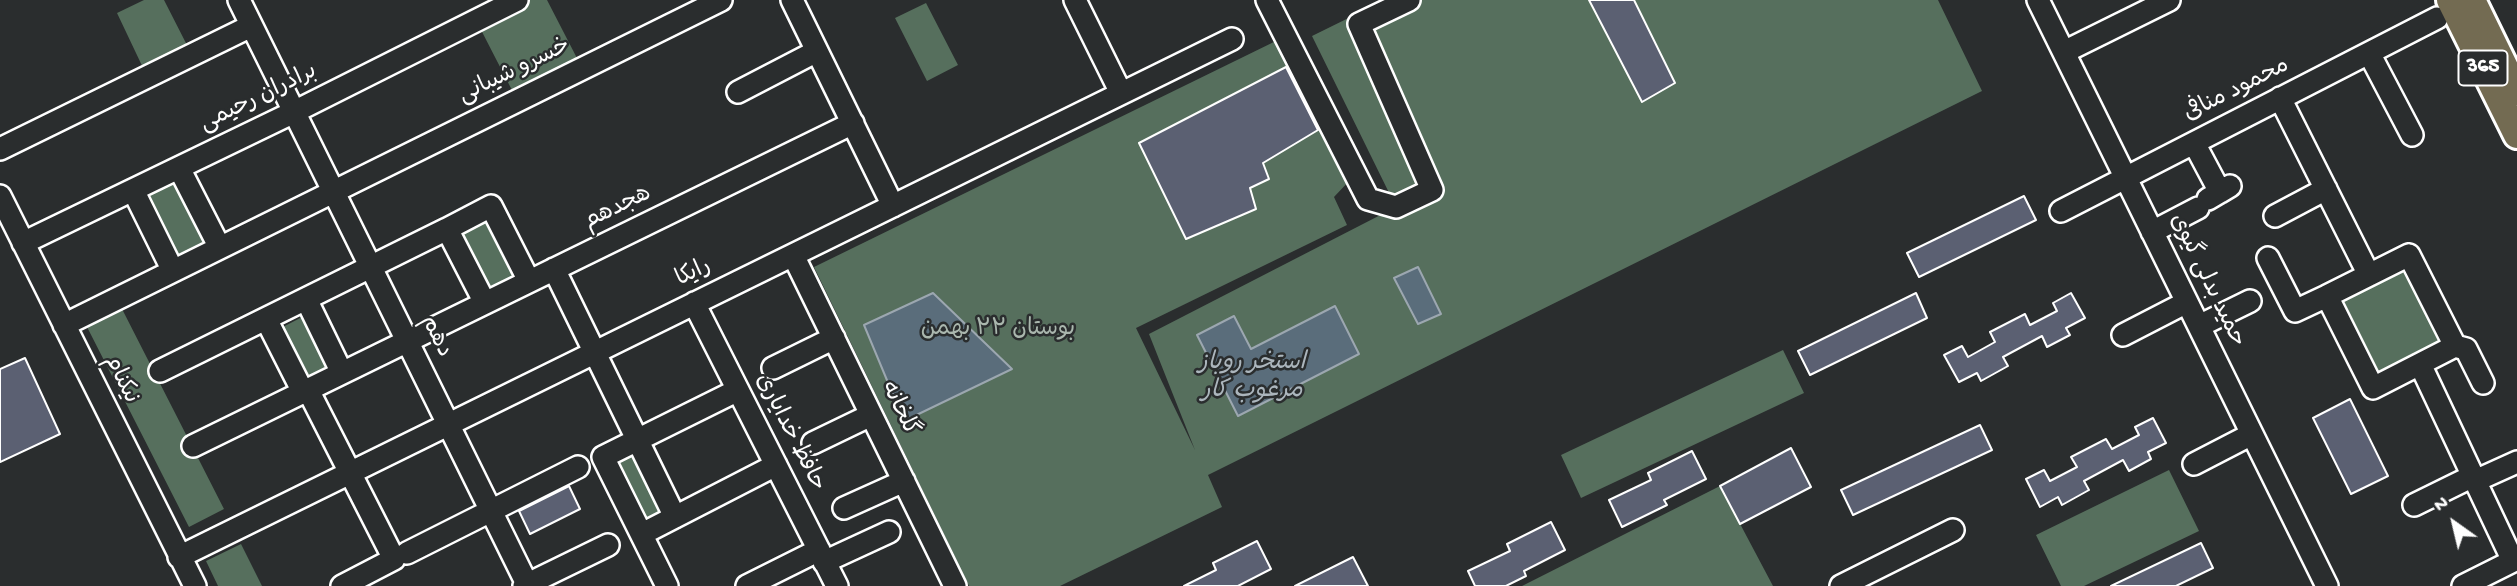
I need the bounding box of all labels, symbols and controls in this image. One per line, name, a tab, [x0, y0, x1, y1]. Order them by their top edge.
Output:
street label: خسرو شیبانی	[455, 33, 575, 111]
road number: 365	[2458, 50, 2508, 86]
street label: محمود منافی	[2180, 53, 2294, 129]
street label: برادران رحیمی	[196, 59, 322, 139]
street label: هجدهم	[580, 181, 656, 237]
street label: حمید بدلی گیوی	[2162, 210, 2250, 352]
street label: رایکا	[672, 254, 716, 294]
street label: دهم	[413, 311, 457, 363]
park label: بوستان ۲۲ بهمن	[921, 316, 1075, 344]
water label: استخر روباز مرغوب کار	[1199, 350, 1305, 406]
street label: نیکنام	[96, 351, 144, 409]
street label: حافظ خدایاری	[748, 370, 830, 496]
street label: گلخانه	[873, 377, 923, 441]
north arrow	[2419, 488, 2489, 558]
text: N	[2430, 492, 2454, 518]

